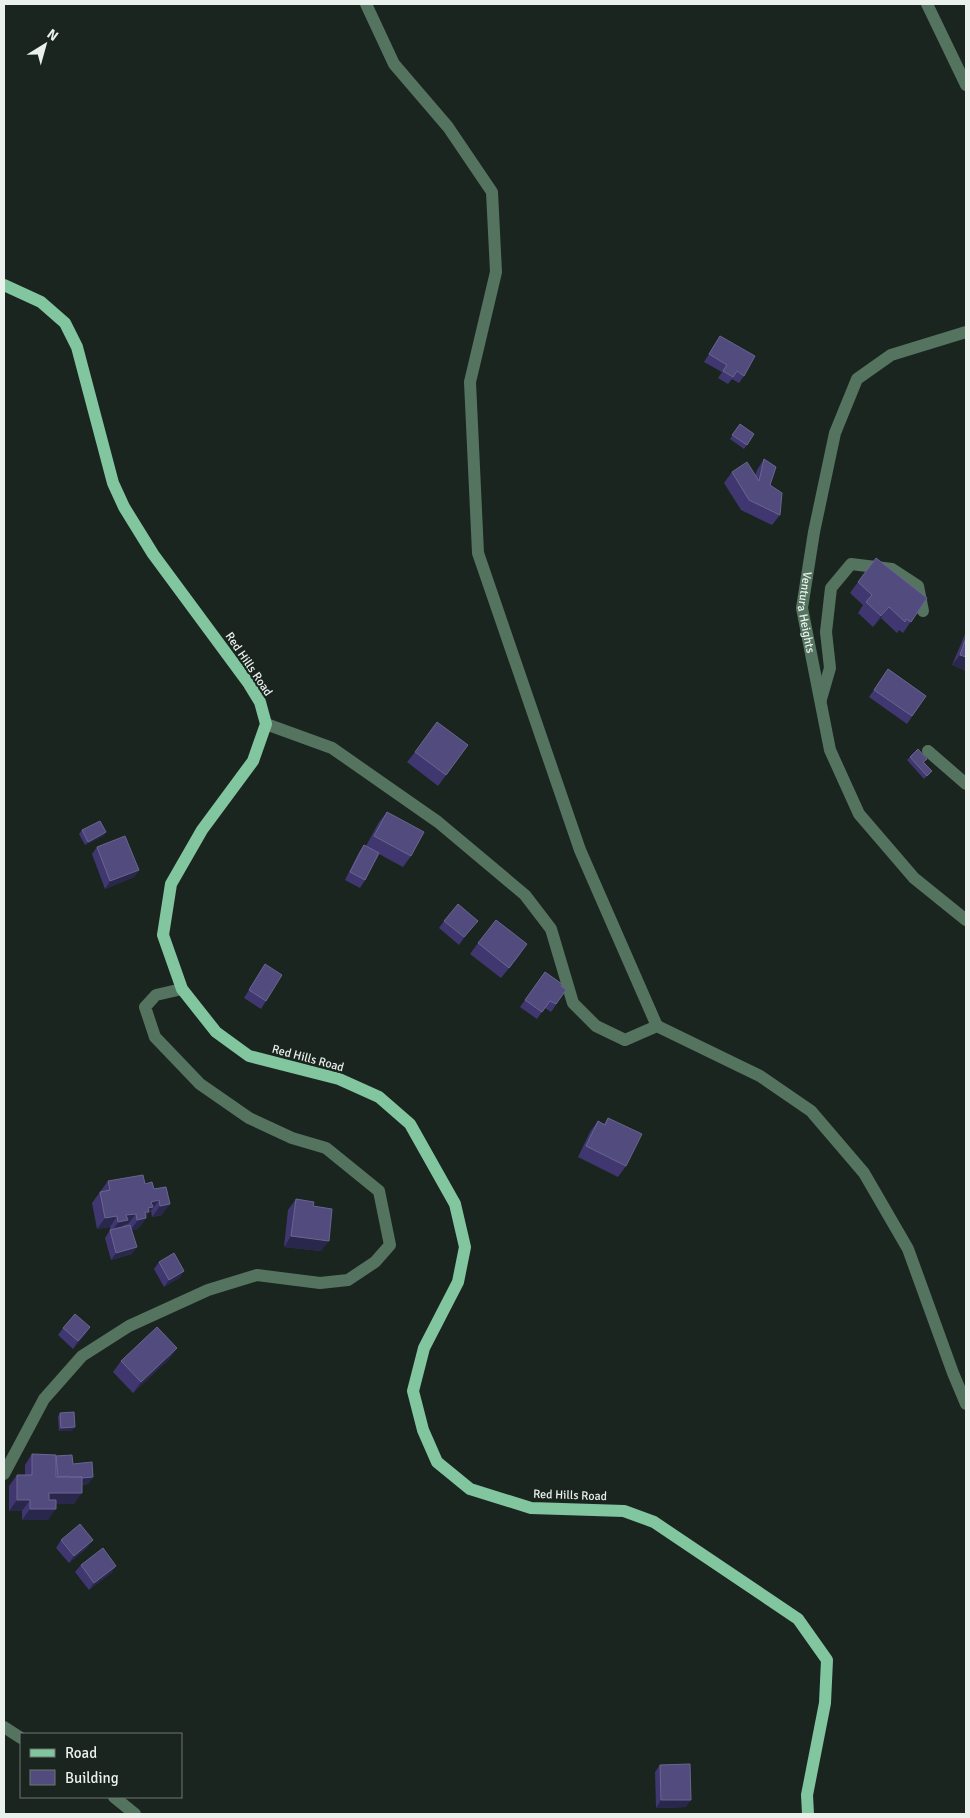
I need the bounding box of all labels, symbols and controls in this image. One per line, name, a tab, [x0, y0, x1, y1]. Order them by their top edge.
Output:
north arrow	[20, 20, 70, 70]
text: N	[44, 25, 62, 45]
street label: Ventura Heights	[794, 570, 818, 654]
street label: Red Hills Road	[222, 629, 275, 699]
street label: Red Hills Road	[270, 1042, 345, 1075]
street label: Red Hills Road	[533, 1487, 607, 1504]
legend	[20, 1733, 182, 1798]
text: Road	[65, 1744, 97, 1762]
text: Building	[65, 1769, 119, 1787]

